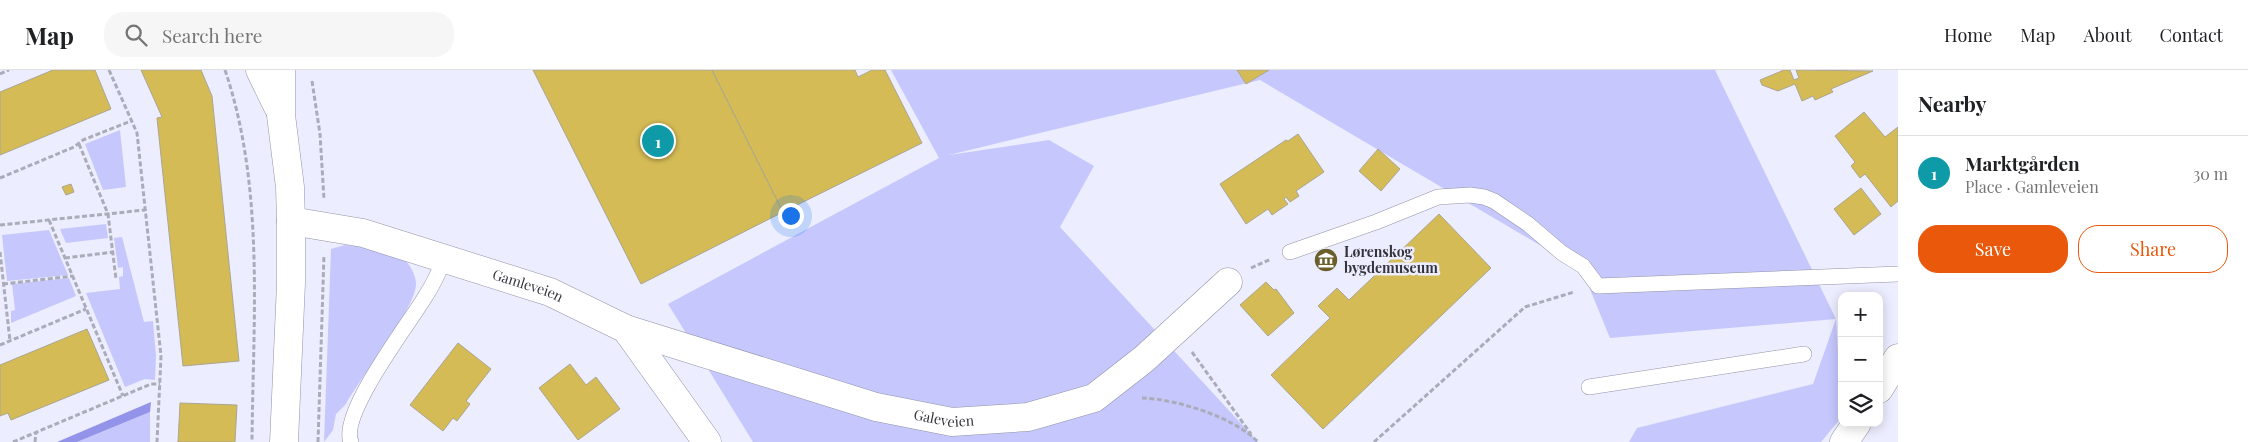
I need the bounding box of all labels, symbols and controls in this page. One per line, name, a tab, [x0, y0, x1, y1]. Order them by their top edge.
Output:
search box	[104, 12, 454, 57]
text: Map	[25, 19, 74, 51]
icon: search	[122, 21, 150, 49]
text: Search here	[162, 22, 262, 48]
text: Home	[1944, 23, 1992, 47]
text: Map	[2020, 23, 2055, 47]
text: About	[2083, 23, 2132, 47]
text: Contact	[2160, 23, 2223, 47]
text: Nearby	[1918, 89, 1987, 117]
pin: 1	[642, 122, 674, 160]
text: Marktgården	[1965, 150, 2080, 176]
text: 1	[1931, 163, 1937, 184]
text: 30 m	[2193, 163, 2228, 184]
text: Place · Gamleveien	[1965, 176, 2099, 197]
your location	[778, 203, 804, 229]
button: Save	[1918, 225, 2068, 273]
button: Share	[2078, 225, 2228, 273]
place label: Lørenskog bygdemuseum	[1344, 242, 1438, 277]
museum icon: Lørenskog bygdemuseum	[1313, 247, 1339, 273]
street label: Gamleveien	[490, 264, 567, 306]
map controls	[1838, 292, 1883, 427]
button: +	[1838, 292, 1883, 337]
button: −	[1838, 337, 1883, 382]
button: layers	[1838, 382, 1883, 427]
street label: Galeveien	[912, 405, 975, 431]

